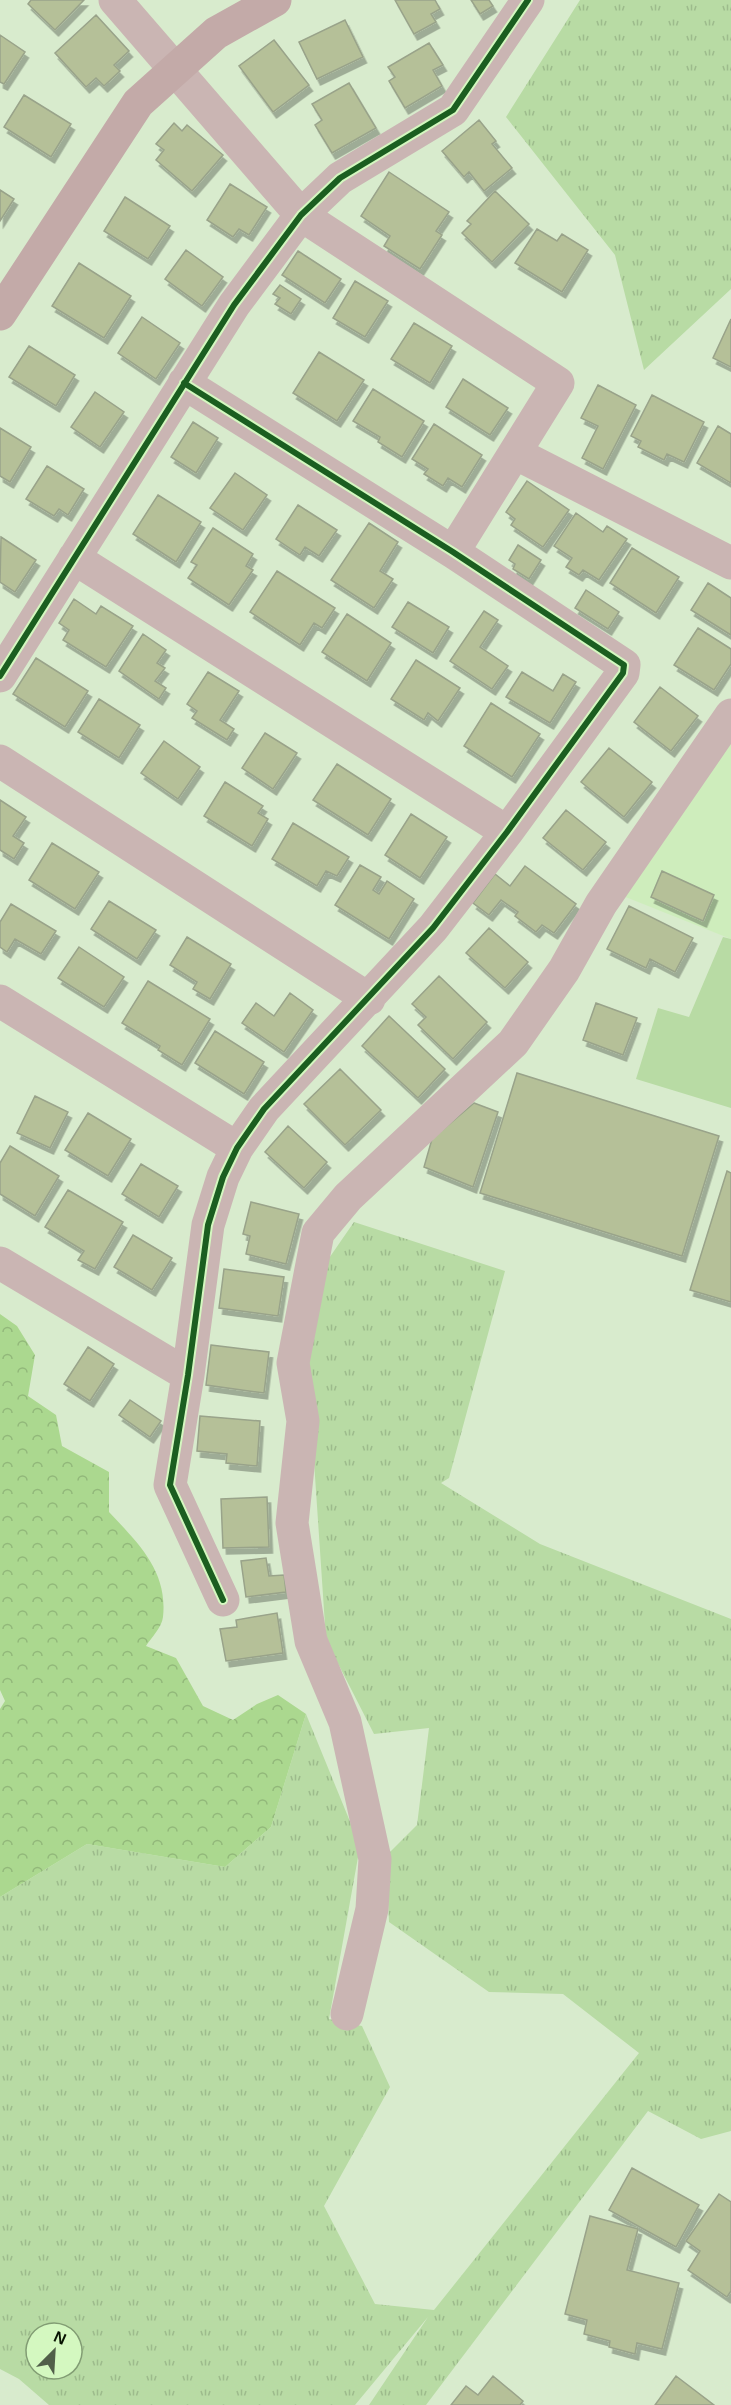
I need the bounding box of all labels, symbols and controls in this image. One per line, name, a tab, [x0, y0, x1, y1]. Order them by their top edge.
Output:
north arrow	[24, 2321, 84, 2381]
text: N	[51, 2328, 69, 2348]

